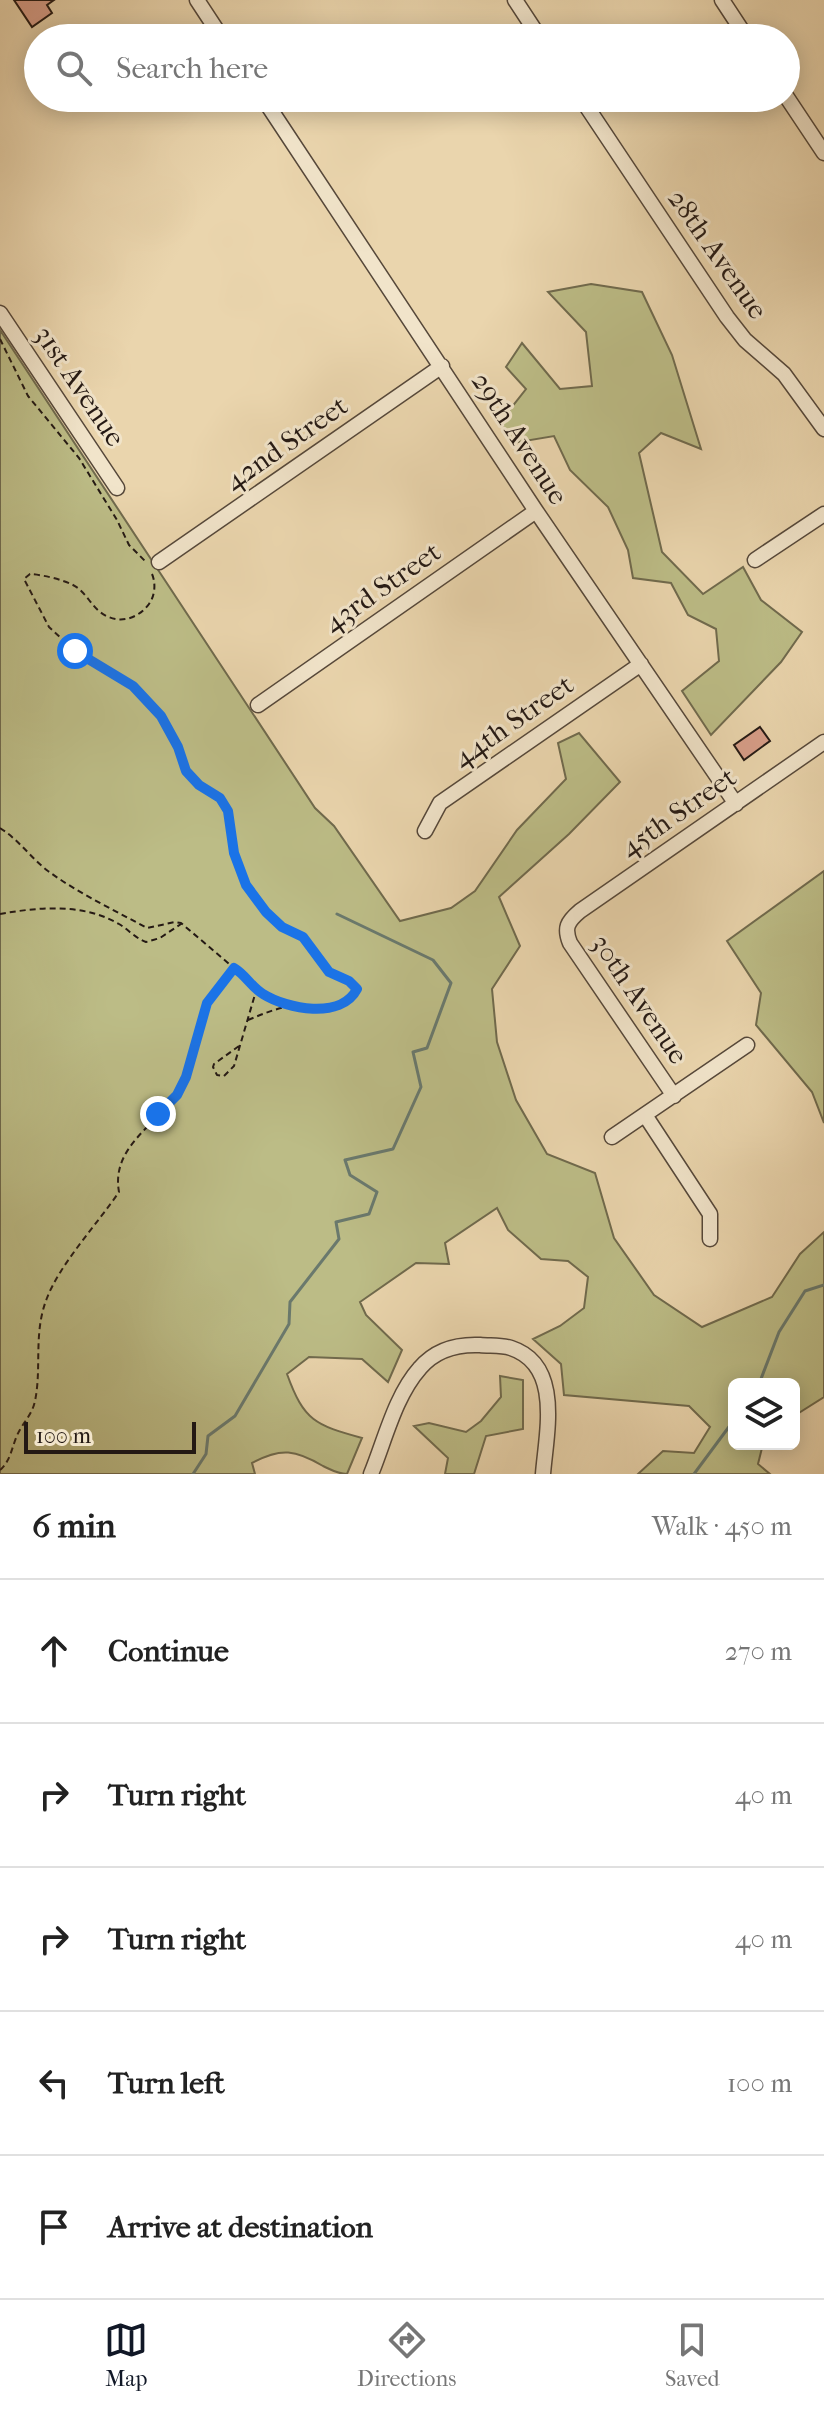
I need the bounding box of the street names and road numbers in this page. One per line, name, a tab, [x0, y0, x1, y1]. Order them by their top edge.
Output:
street label: 28th Avenue	[661, 183, 775, 325]
street label: 31st Avenue	[28, 319, 132, 453]
street label: 29th Avenue	[465, 366, 575, 511]
street label: 42nd Street	[218, 389, 354, 497]
street label: 43rd Street	[317, 535, 447, 639]
street label: 44th Street	[447, 668, 579, 774]
street label: 45th Street	[614, 760, 742, 864]
street label: 30th Avenue	[585, 928, 695, 1070]

